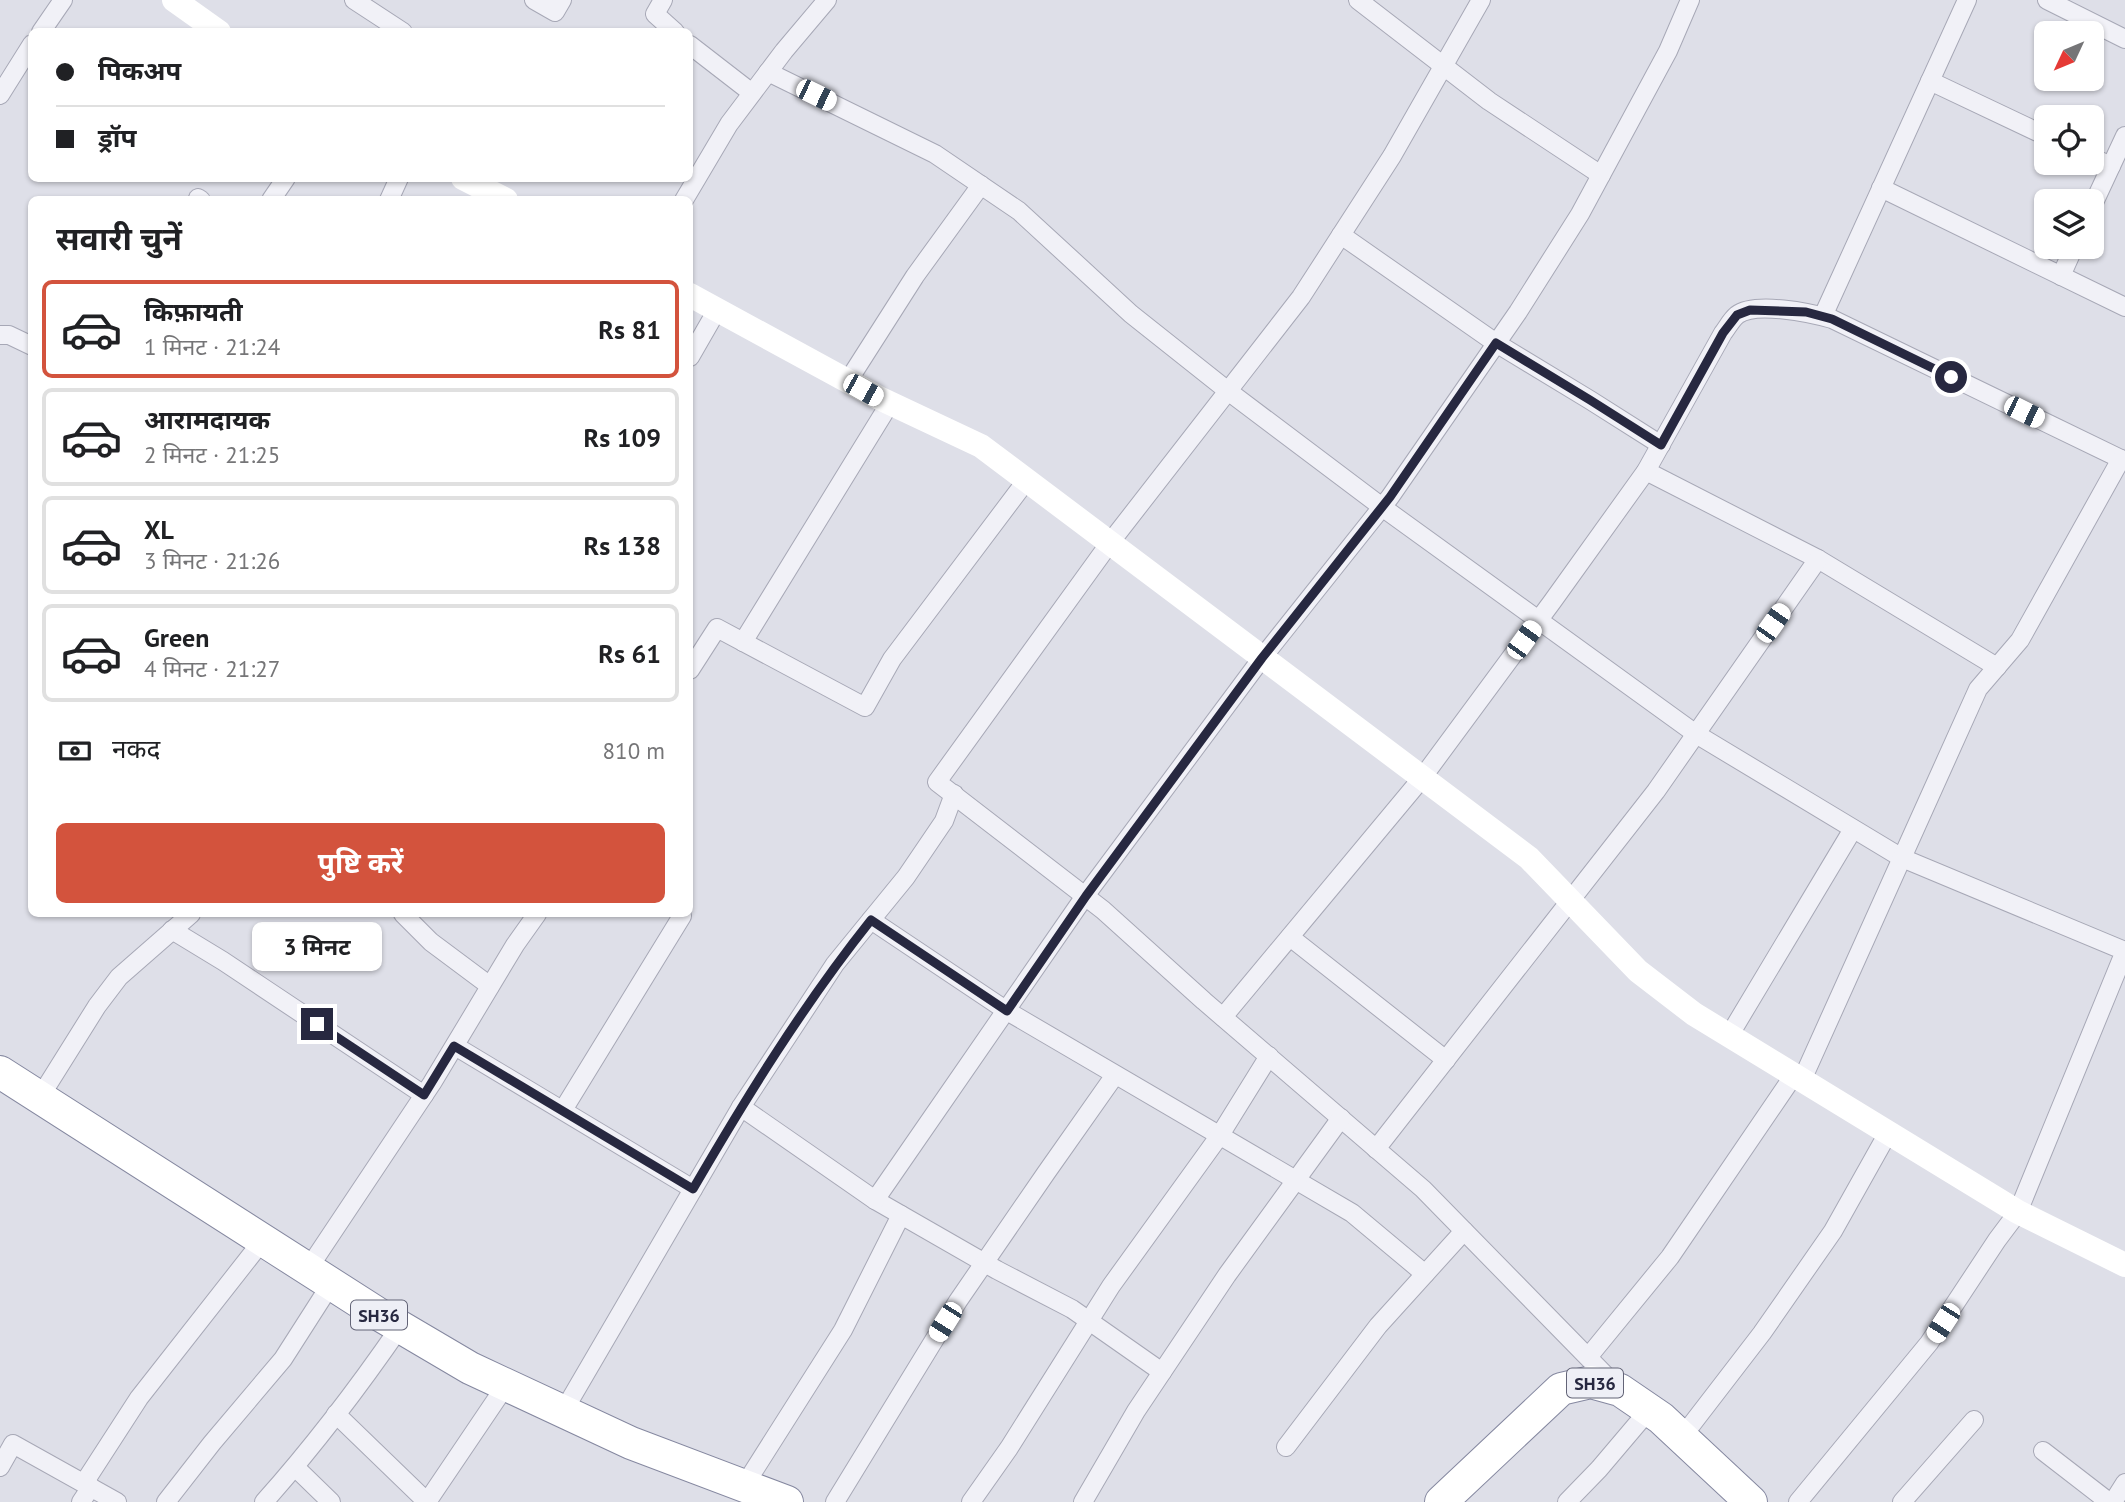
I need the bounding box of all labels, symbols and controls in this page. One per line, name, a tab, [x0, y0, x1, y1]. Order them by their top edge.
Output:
north arrow	[2034, 21, 2104, 91]
map controls	[2034, 21, 2104, 259]
text: पिकअप	[98, 54, 181, 87]
car	[793, 76, 840, 114]
button: locate	[2034, 105, 2104, 175]
text: ड्रॉप	[98, 121, 136, 154]
button: layers	[2034, 189, 2104, 259]
text: सवारी चुनें	[56, 217, 182, 259]
text: किफ़ायती	[144, 295, 243, 328]
icon: car	[60, 298, 123, 361]
text: Rs 81	[598, 313, 661, 346]
text: 1 मिनट · 21:24	[144, 332, 280, 361]
route start	[1935, 361, 1967, 393]
car	[840, 371, 887, 409]
car	[2001, 393, 2048, 431]
text: आरामदायक	[144, 403, 270, 436]
icon: car	[60, 406, 123, 469]
text: Rs 109	[584, 421, 661, 454]
text: 2 मिनट · 21:25	[144, 440, 280, 469]
text: XL	[144, 513, 174, 546]
icon: car	[60, 514, 123, 577]
text: Rs 138	[584, 529, 661, 562]
text: 3 मिनट · 21:26	[144, 546, 280, 575]
car	[1753, 600, 1794, 646]
car	[1504, 617, 1545, 663]
text: Green	[144, 621, 209, 654]
icon: car	[60, 622, 123, 685]
text: Rs 61	[598, 637, 661, 670]
text: 4 मिनट · 21:27	[144, 654, 280, 683]
icon: cash	[56, 732, 94, 770]
text: नकद	[112, 732, 160, 765]
text: 810 m	[603, 736, 665, 765]
button: पुष्टि करें	[56, 823, 665, 903]
callout: 3 मिनट	[252, 922, 382, 972]
text: 3 मिनट	[283, 932, 351, 961]
route end	[301, 1008, 333, 1040]
car	[925, 1299, 966, 1345]
road number: SH36	[351, 1300, 407, 1330]
car	[1923, 1300, 1964, 1346]
road number: SH36	[1567, 1368, 1623, 1398]

